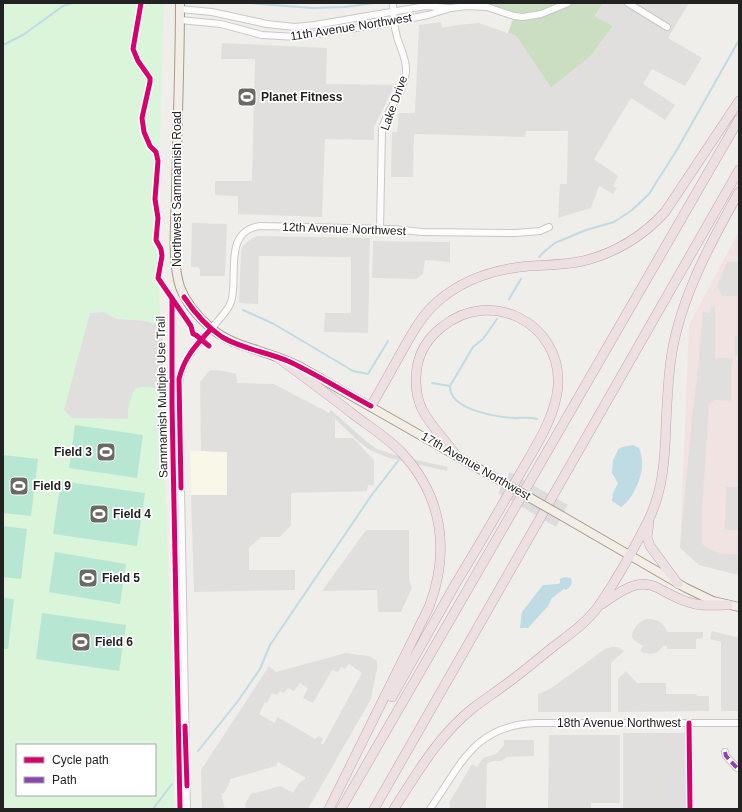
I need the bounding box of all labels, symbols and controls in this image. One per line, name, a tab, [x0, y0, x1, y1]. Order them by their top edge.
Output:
street label: 11th Avenue Northwest	[289, 10, 413, 44]
street label: Lake Drive	[378, 73, 410, 132]
sports icon: Planet Fitness	[236, 86, 258, 108]
place label: Planet Fitness	[261, 90, 343, 104]
street label: Northwest Sammamish Road	[170, 111, 184, 267]
street label: 12th Avenue Northwest	[282, 220, 407, 238]
street label: Sammamish Multiple Use Trail	[154, 316, 170, 478]
street label: 17th Avenue Northwest	[419, 429, 534, 503]
sports icon: Field 3	[95, 441, 117, 463]
place label: Field 3	[54, 445, 92, 459]
sports icon: Field 9	[8, 475, 30, 497]
place label: Field 9	[33, 479, 71, 493]
sports icon: Field 4	[88, 503, 110, 525]
place label: Field 4	[113, 507, 151, 521]
sports icon: Field 5	[77, 567, 99, 589]
place label: Field 5	[102, 571, 140, 585]
sports icon: Field 6	[70, 631, 92, 653]
place label: Field 6	[95, 635, 133, 649]
street label: 18th Avenue Northwest	[557, 716, 682, 730]
legend	[16, 744, 156, 796]
text: Cycle path	[52, 753, 109, 767]
text: Path	[52, 773, 77, 787]

